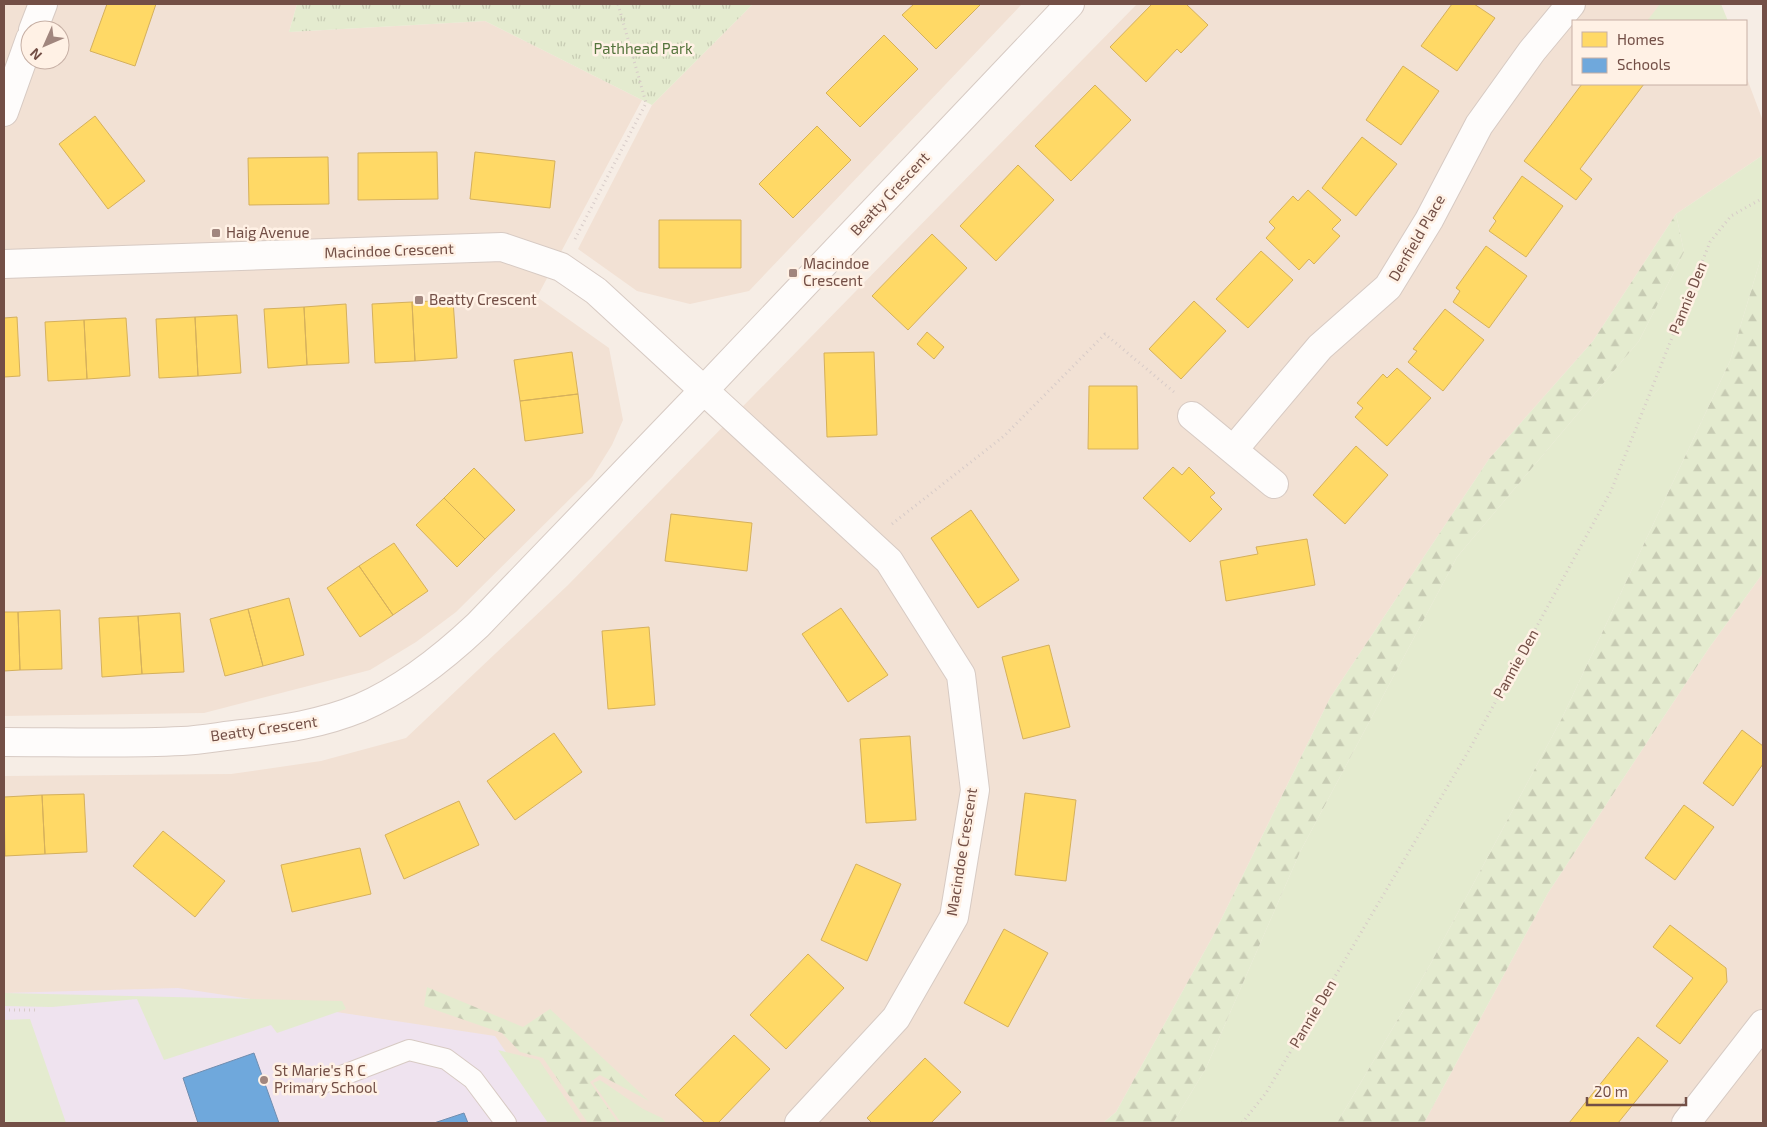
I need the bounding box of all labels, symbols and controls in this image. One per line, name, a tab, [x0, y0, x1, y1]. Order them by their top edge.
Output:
north arrow	[20, 20, 70, 70]
legend	[1572, 20, 1747, 85]
text: Homes	[1617, 30, 1664, 48]
park label: Pathhead Park	[593, 39, 693, 57]
text: N	[26, 45, 45, 64]
text: Schools	[1617, 55, 1671, 73]
street label: Beatty Crescent	[846, 148, 933, 239]
street label: Denfield Place	[1384, 191, 1448, 284]
place label: Haig Avenue	[226, 223, 310, 241]
marker: Haig Avenue	[210, 227, 222, 239]
street label: Macindoe Crescent	[324, 239, 454, 261]
place label: Macindoe Crescent	[803, 254, 869, 289]
street label: Pannie Den	[1664, 259, 1710, 336]
marker: Macindoe Crescent	[787, 267, 799, 279]
place label: Beatty Crescent	[429, 290, 537, 308]
marker: Beatty Crescent	[413, 294, 425, 306]
street label: Pannie Den	[1489, 626, 1541, 701]
street label: Beatty Crescent	[209, 712, 319, 744]
street label: Macindoe Crescent	[942, 786, 980, 917]
street label: Pannie Den	[1285, 976, 1340, 1051]
place label: St Marie's R C Primary School	[274, 1061, 377, 1096]
marker: St Marie's R C Primary School	[258, 1074, 270, 1086]
scale bar	[1587, 1074, 1686, 1106]
text: 20 m	[1594, 1082, 1628, 1100]

